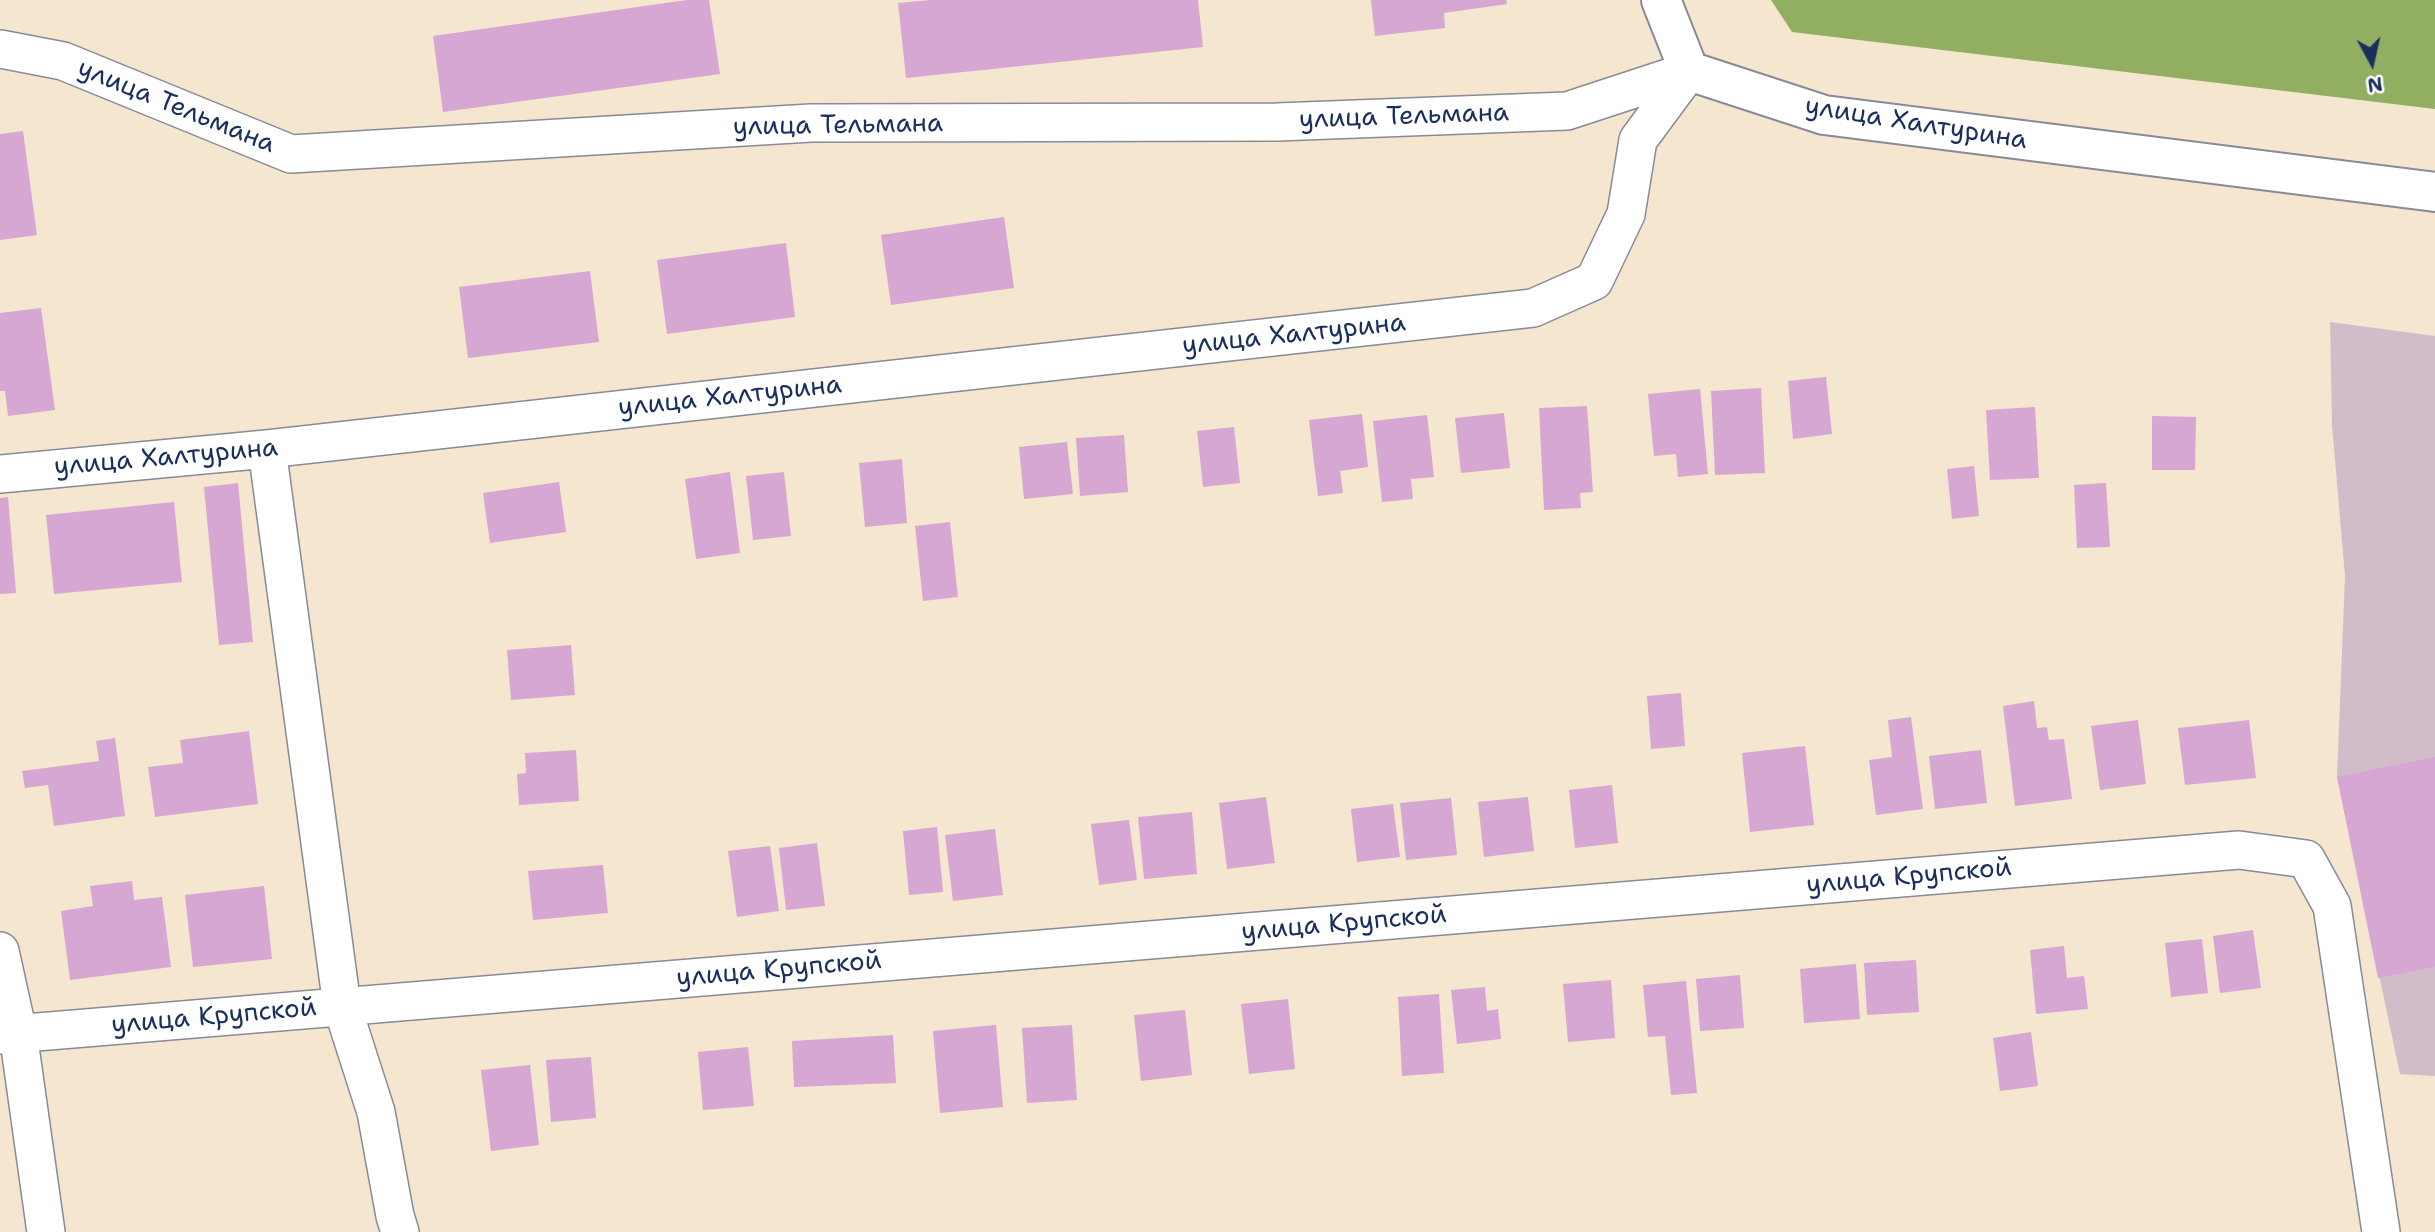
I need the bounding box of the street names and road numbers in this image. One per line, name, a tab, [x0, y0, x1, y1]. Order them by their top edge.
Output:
street label: улица Тельмана	[73, 53, 279, 161]
street label: улица Халтурина	[1803, 91, 2029, 157]
street label: улица Тельмана	[1298, 98, 1510, 136]
street label: улица Тельмана	[733, 109, 943, 143]
street label: улица Халтурина	[1181, 308, 1407, 362]
street label: улица Халтурина	[617, 370, 843, 424]
street label: улица Халтурина	[53, 433, 279, 483]
street label: улица Крупской	[1805, 852, 2013, 902]
street label: улица Крупской	[1240, 899, 1448, 949]
street label: улица Крупской	[675, 945, 883, 995]
street label: улица Крупской	[110, 992, 318, 1042]

